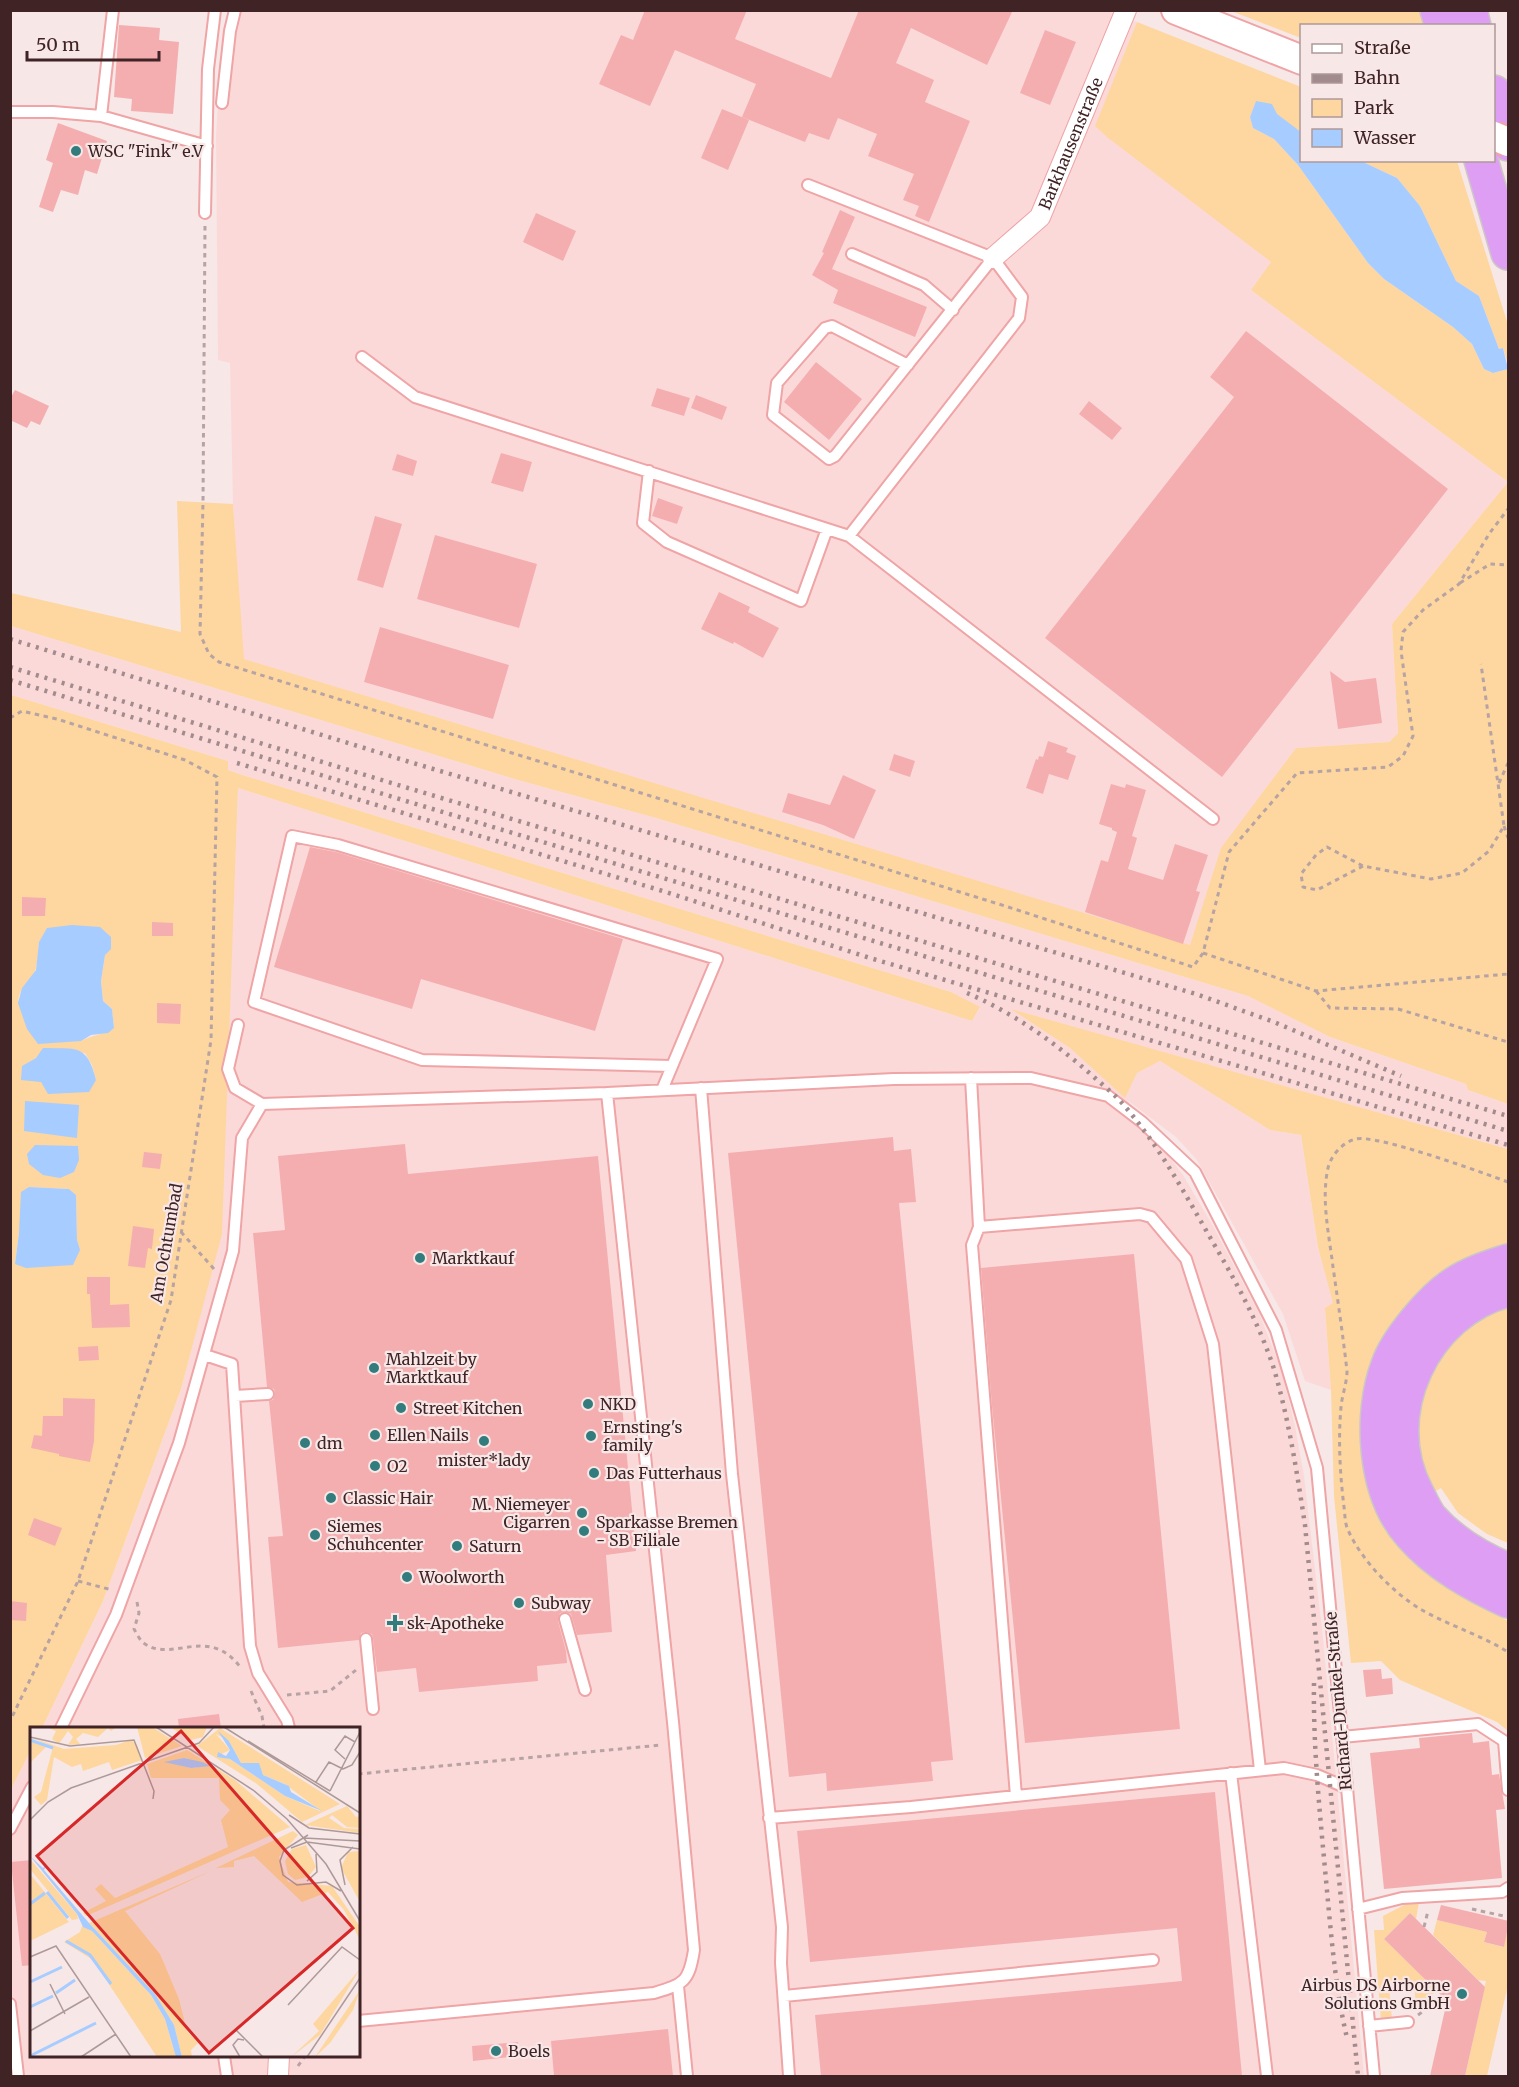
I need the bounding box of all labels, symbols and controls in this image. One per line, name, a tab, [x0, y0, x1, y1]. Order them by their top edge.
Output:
scale bar	[27, 24, 159, 62]
legend	[1300, 24, 1495, 162]
text: 50 m	[36, 33, 80, 56]
text: Straße	[1354, 36, 1411, 59]
text: Bahn	[1354, 66, 1400, 89]
street label: Barkhausenstraße	[1034, 74, 1107, 213]
text: Park	[1354, 96, 1395, 119]
text: Wasser	[1353, 126, 1416, 149]
place label: WSC "Fink" e.V	[87, 141, 203, 161]
marker: WSC "Fink" e.V	[69, 144, 83, 158]
street label: Am Ochtumbad	[145, 1181, 186, 1305]
place label: Marktkauf	[432, 1248, 515, 1268]
marker: Marktkauf	[413, 1251, 427, 1265]
place label: Mahlzeit by Marktkauf	[386, 1349, 477, 1387]
marker: Mahlzeit by Marktkauf	[367, 1361, 381, 1375]
place label: NKD	[600, 1394, 636, 1414]
marker: NKD	[581, 1397, 595, 1411]
place label: Street Kitchen	[413, 1398, 523, 1418]
marker: Street Kitchen	[394, 1401, 408, 1415]
place label: Ernsting's family	[603, 1417, 682, 1455]
place label: Ellen Nails	[387, 1425, 469, 1445]
marker: Ellen Nails	[368, 1428, 382, 1442]
marker: Ernsting's family	[584, 1429, 598, 1443]
place label: dm	[317, 1433, 343, 1453]
marker: mister*lady	[477, 1434, 491, 1448]
marker: dm	[298, 1436, 312, 1450]
place label: mister*lady	[438, 1450, 531, 1470]
place label: O2	[387, 1456, 408, 1476]
marker: O2	[368, 1459, 382, 1473]
place label: Das Futterhaus	[606, 1463, 722, 1483]
marker: Das Futterhaus	[587, 1466, 601, 1480]
place label: Classic Hair	[343, 1488, 433, 1508]
marker: Classic Hair	[324, 1491, 338, 1505]
place label: M. Niemeyer Cigarren	[472, 1494, 570, 1532]
marker: M. Niemeyer Cigarren	[575, 1506, 589, 1520]
place label: Sparkasse Bremen - SB Filiale	[596, 1512, 738, 1550]
place label: Siemes Schuhcenter	[327, 1516, 423, 1554]
marker: Sparkasse Bremen - SB Filiale	[577, 1524, 591, 1538]
marker: Siemes Schuhcenter	[308, 1528, 322, 1542]
place label: Saturn	[469, 1536, 522, 1556]
marker: Saturn	[450, 1539, 464, 1553]
place label: Woolworth	[418, 1567, 505, 1587]
marker: Woolworth	[400, 1570, 414, 1584]
place label: Subway	[531, 1593, 591, 1613]
marker: Subway	[512, 1596, 526, 1610]
street label: Richard-Dunkel-Straße	[1320, 1611, 1356, 1791]
place label: sk-Apotheke	[407, 1613, 504, 1633]
marker: sk-Apotheke	[388, 1616, 402, 1630]
inset map	[30, 1727, 360, 2057]
place label: Airbus DS Airborne Solutions GmbH	[1300, 1975, 1450, 2013]
marker: Airbus DS Airborne Solutions GmbH	[1455, 1987, 1469, 2001]
place label: Boels	[508, 2041, 550, 2061]
marker: Boels	[489, 2044, 503, 2058]

